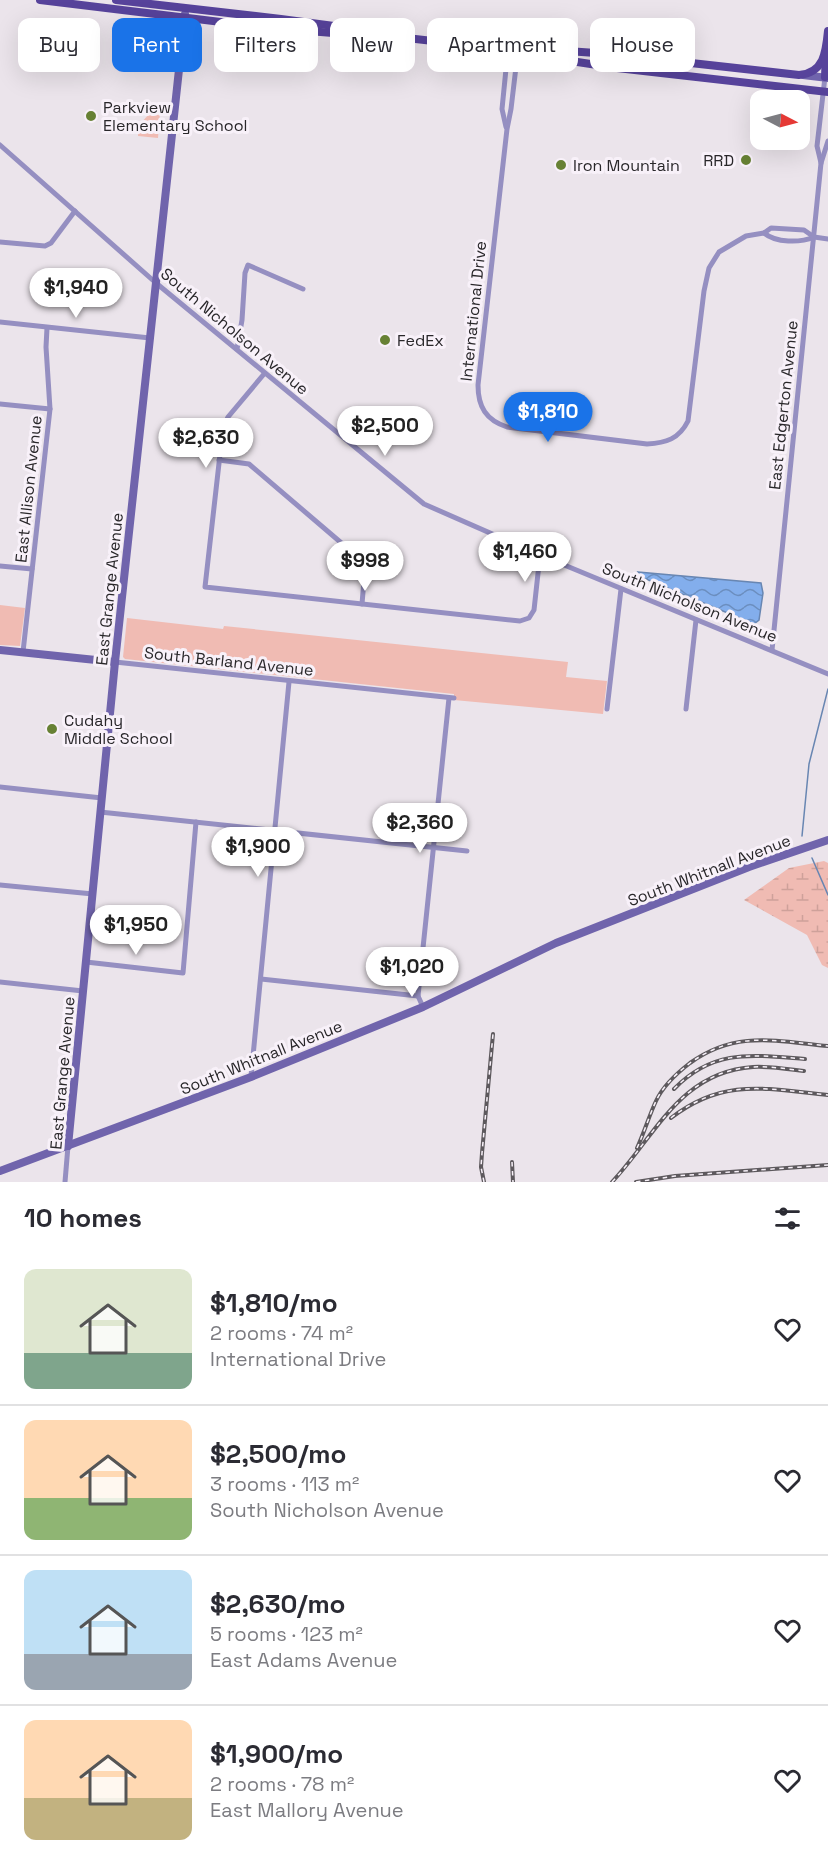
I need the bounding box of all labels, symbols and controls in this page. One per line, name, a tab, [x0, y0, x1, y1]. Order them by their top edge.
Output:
chip: Buy	[18, 18, 100, 72]
chip: Rent	[112, 18, 202, 72]
chip: Filters	[214, 18, 318, 72]
chip: New	[330, 18, 415, 72]
chip: Apartment	[427, 18, 578, 72]
chip: House	[590, 18, 695, 72]
north arrow	[750, 90, 810, 150]
map controls	[750, 90, 810, 150]
place label: Parkview Elementary School	[103, 97, 248, 136]
marker: Parkview Elementary School	[84, 109, 98, 123]
place label: RRD	[703, 150, 734, 171]
marker: RRD	[739, 153, 753, 167]
place label: Iron Mountain	[573, 155, 680, 176]
marker: Iron Mountain	[554, 158, 568, 172]
street label: International Drive	[456, 240, 491, 382]
street label: South Nicholson Avenue	[156, 263, 313, 400]
pin: $1,940	[27, 268, 125, 319]
text: $1,940	[43, 274, 109, 300]
street label: East Edgerton Avenue	[764, 319, 803, 491]
place label: FedEx	[397, 330, 444, 351]
marker: FedEx	[378, 333, 392, 347]
pin: $1,810	[499, 392, 597, 443]
text: $1,810	[517, 398, 579, 424]
pin: $2,500	[336, 406, 434, 457]
text: $2,500	[351, 412, 419, 438]
street label: East Allison Avenue	[10, 414, 47, 564]
pin: $2,630	[157, 418, 255, 469]
text: $2,630	[172, 424, 240, 450]
street label: East Grange Avenue	[91, 512, 128, 666]
pin: $1,460	[476, 532, 574, 583]
text: $1,460	[492, 538, 558, 564]
pin: $998	[329, 541, 401, 592]
text: $998	[341, 547, 389, 573]
street label: South Nicholson Avenue	[599, 558, 780, 647]
street label: South Barland Avenue	[143, 642, 315, 681]
place label: Cudahy Middle School	[64, 710, 173, 749]
marker: Cudahy Middle School	[45, 722, 59, 736]
pin: $2,360	[371, 803, 469, 854]
text: $2,360	[386, 809, 454, 835]
pin: $1,900	[209, 827, 307, 878]
street label: South Whitnall Avenue	[625, 830, 794, 911]
text: $1,900	[225, 833, 291, 859]
pin: $1,950	[87, 905, 185, 956]
text: $1,950	[104, 911, 168, 937]
pin: $1,020	[363, 947, 461, 998]
text: $1,020	[380, 953, 444, 979]
street label: East Grange Avenue	[45, 996, 80, 1150]
street label: South Whitnall Avenue	[177, 1015, 345, 1100]
text: 10 homes	[24, 1201, 142, 1235]
icon: filters	[771, 1202, 804, 1235]
text: $1,810/mo	[210, 1286, 338, 1320]
icon: home	[72, 1293, 144, 1365]
icon: heart	[771, 1313, 804, 1346]
text: 2 rooms · 74 m²	[210, 1320, 353, 1346]
text: International Drive	[210, 1346, 386, 1372]
text: $2,500/mo	[210, 1437, 346, 1471]
icon: home	[72, 1444, 144, 1516]
icon: heart	[771, 1464, 804, 1497]
text: 3 rooms · 113 m²	[210, 1471, 359, 1497]
text: South Nicholson Avenue	[210, 1497, 444, 1523]
text: $2,630/mo	[210, 1587, 346, 1621]
icon: home	[72, 1594, 144, 1666]
icon: heart	[771, 1614, 804, 1647]
text: 5 rooms · 123 m²	[210, 1621, 363, 1647]
text: East Adams Avenue	[210, 1647, 397, 1673]
text: $1,900/mo	[210, 1737, 343, 1771]
icon: home	[72, 1744, 144, 1816]
icon: heart	[771, 1764, 804, 1797]
text: 2 rooms · 78 m²	[210, 1771, 354, 1797]
text: East Mallory Avenue	[210, 1797, 404, 1823]

